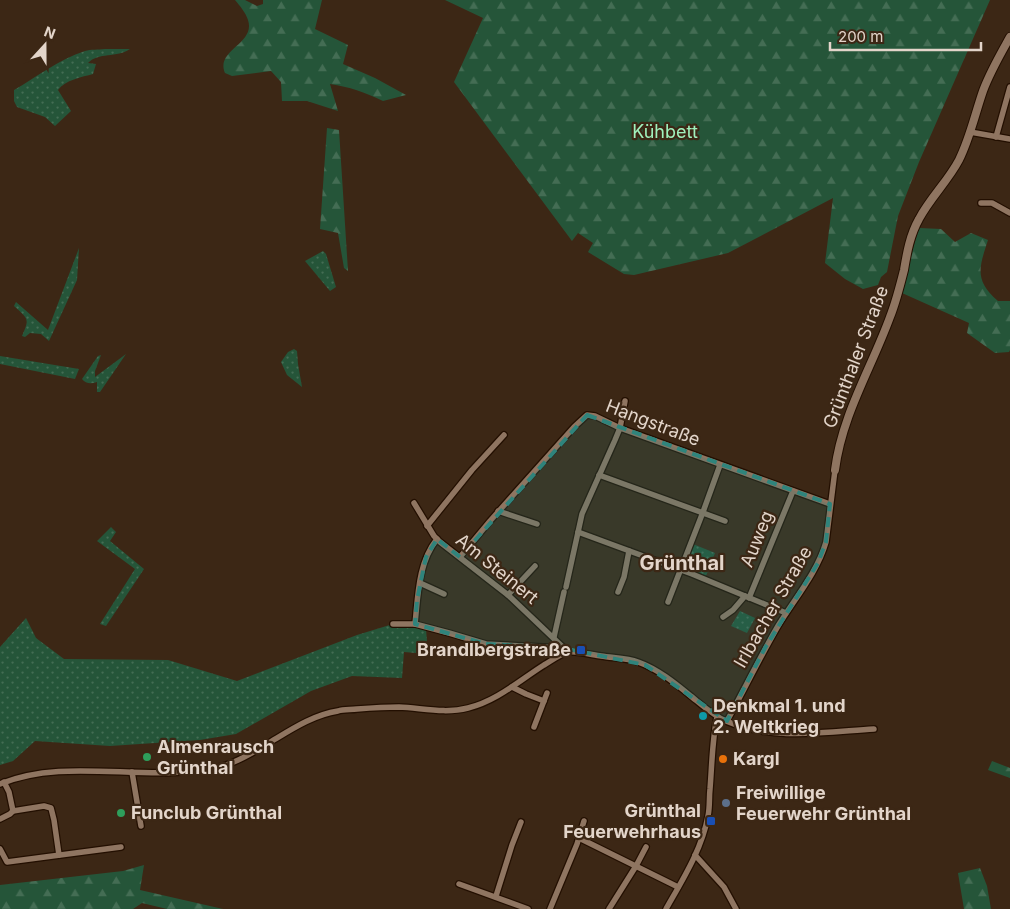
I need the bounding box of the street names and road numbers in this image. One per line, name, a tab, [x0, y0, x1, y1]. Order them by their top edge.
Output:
street label: Grünthaler Straße	[819, 283, 892, 431]
street label: Hangstraße	[603, 395, 703, 450]
street label: Auweg	[736, 508, 777, 570]
street label: Am Steinert	[452, 529, 543, 608]
street label: Irlbacher Straße	[729, 542, 816, 671]

